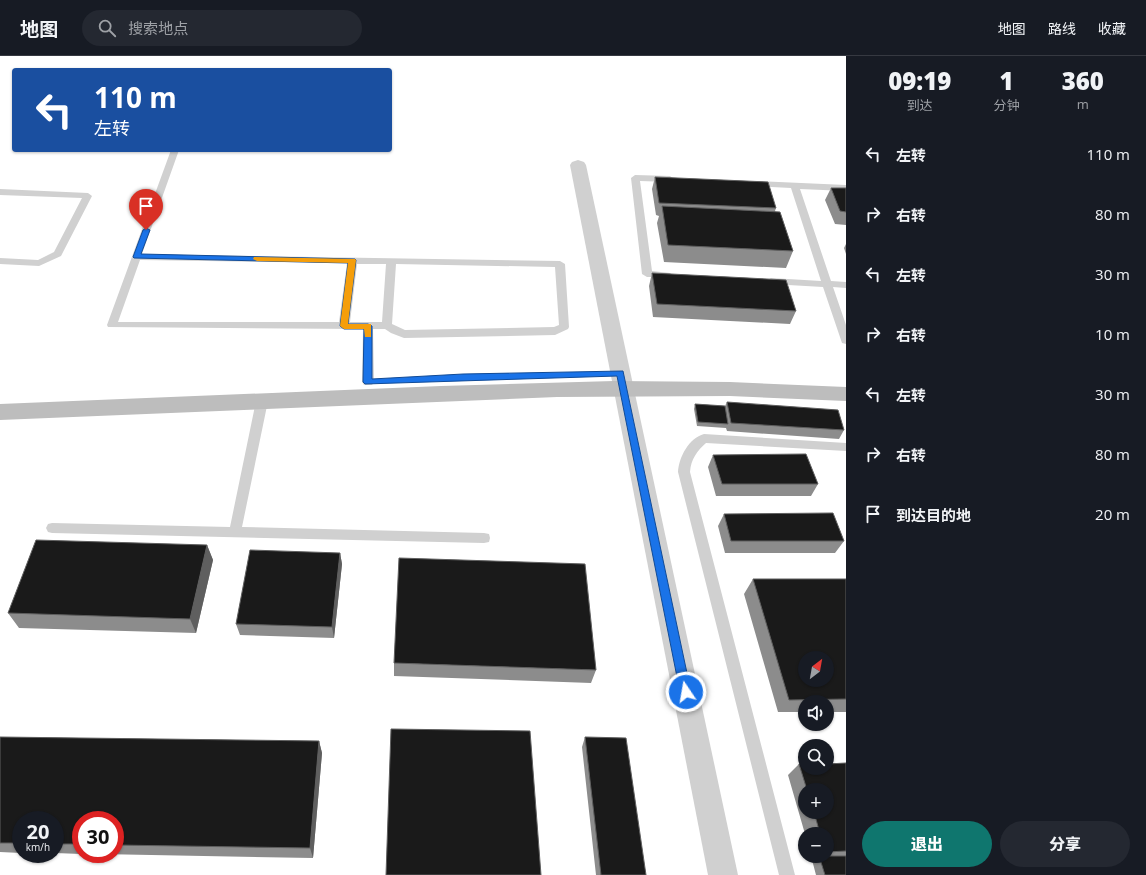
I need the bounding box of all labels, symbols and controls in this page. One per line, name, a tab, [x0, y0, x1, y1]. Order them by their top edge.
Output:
search box	[82, 10, 362, 46]
text: 地图	[20, 16, 58, 42]
icon: search	[96, 17, 118, 39]
text: 搜索地点	[128, 18, 188, 38]
text: 地图	[998, 19, 1026, 38]
text: 路线	[1048, 19, 1076, 38]
text: 收藏	[1098, 19, 1126, 38]
text: 09:19	[888, 64, 951, 97]
text: 1	[999, 64, 1014, 97]
text: 360	[1062, 64, 1104, 97]
text: 110 m	[94, 78, 177, 116]
icon: left	[28, 84, 80, 136]
text: m	[1077, 95, 1089, 113]
text: 到达	[907, 96, 933, 114]
text: 分钟	[993, 96, 1019, 114]
text: 左转	[94, 116, 130, 140]
icon: left	[862, 143, 884, 165]
text: 110 m	[1086, 144, 1130, 164]
text: 左转	[896, 145, 926, 165]
pin	[129, 189, 163, 230]
icon: arrive	[135, 195, 157, 217]
icon: right	[862, 203, 884, 225]
text: 80 m	[1095, 204, 1130, 224]
text: 右转	[896, 205, 926, 225]
icon: left	[862, 263, 884, 285]
text: 30 m	[1095, 264, 1130, 284]
text: 左转	[896, 265, 926, 285]
icon: right	[862, 323, 884, 345]
text: 10 m	[1095, 324, 1130, 344]
text: 右转	[896, 325, 926, 345]
icon: left	[862, 383, 884, 405]
text: 30 m	[1095, 384, 1130, 404]
text: 左转	[896, 385, 926, 405]
icon: right	[862, 443, 884, 465]
text: 80 m	[1095, 444, 1130, 464]
text: 右转	[896, 445, 926, 465]
icon: arrive	[862, 503, 884, 525]
text: 20 m	[1095, 504, 1130, 524]
text: 到达目的地	[896, 505, 971, 525]
north arrow	[798, 651, 834, 687]
map controls	[798, 651, 834, 863]
position arrow	[665, 671, 707, 713]
button: sound	[798, 695, 834, 731]
button: search	[798, 739, 834, 775]
button: +	[798, 783, 834, 819]
speed limit sign: 30	[72, 811, 124, 863]
text: 20	[27, 818, 49, 845]
button: 退出	[862, 821, 992, 867]
button: 分享	[1000, 821, 1130, 867]
button: −	[798, 827, 834, 863]
text: km/h	[26, 840, 50, 854]

